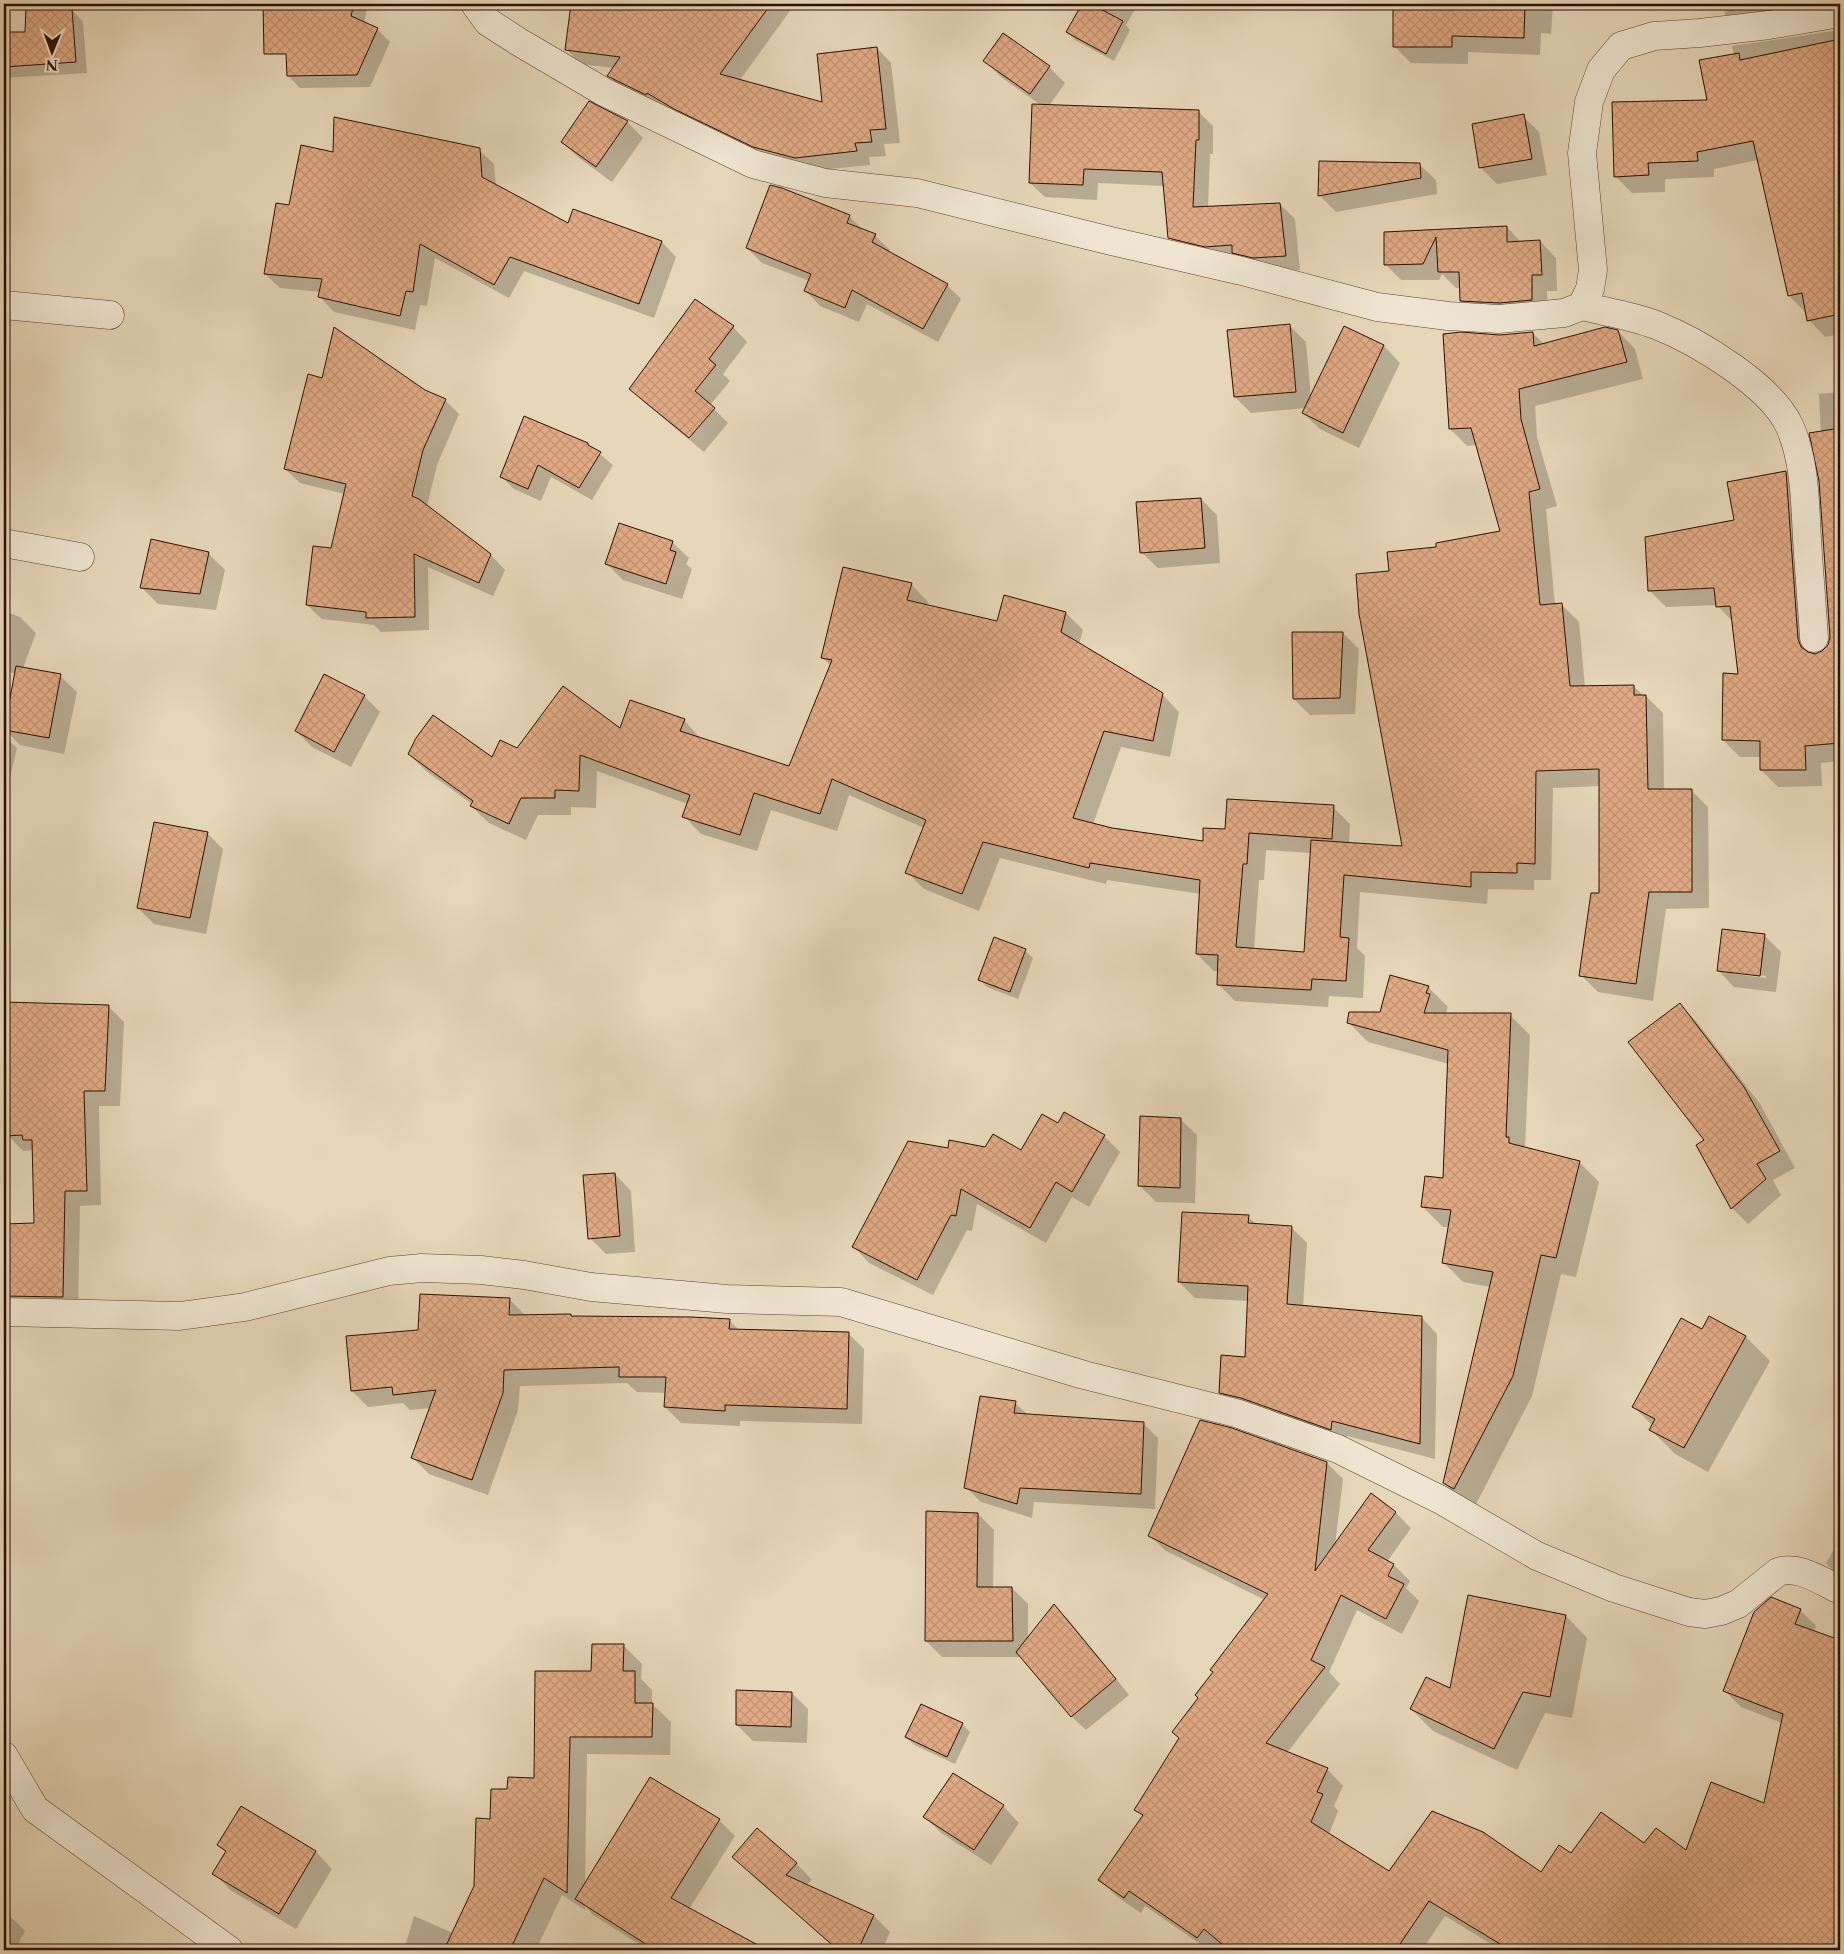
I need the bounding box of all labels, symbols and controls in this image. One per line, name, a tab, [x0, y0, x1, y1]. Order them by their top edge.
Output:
north arrow	[28, 28, 78, 78]
text: N	[46, 56, 58, 74]

